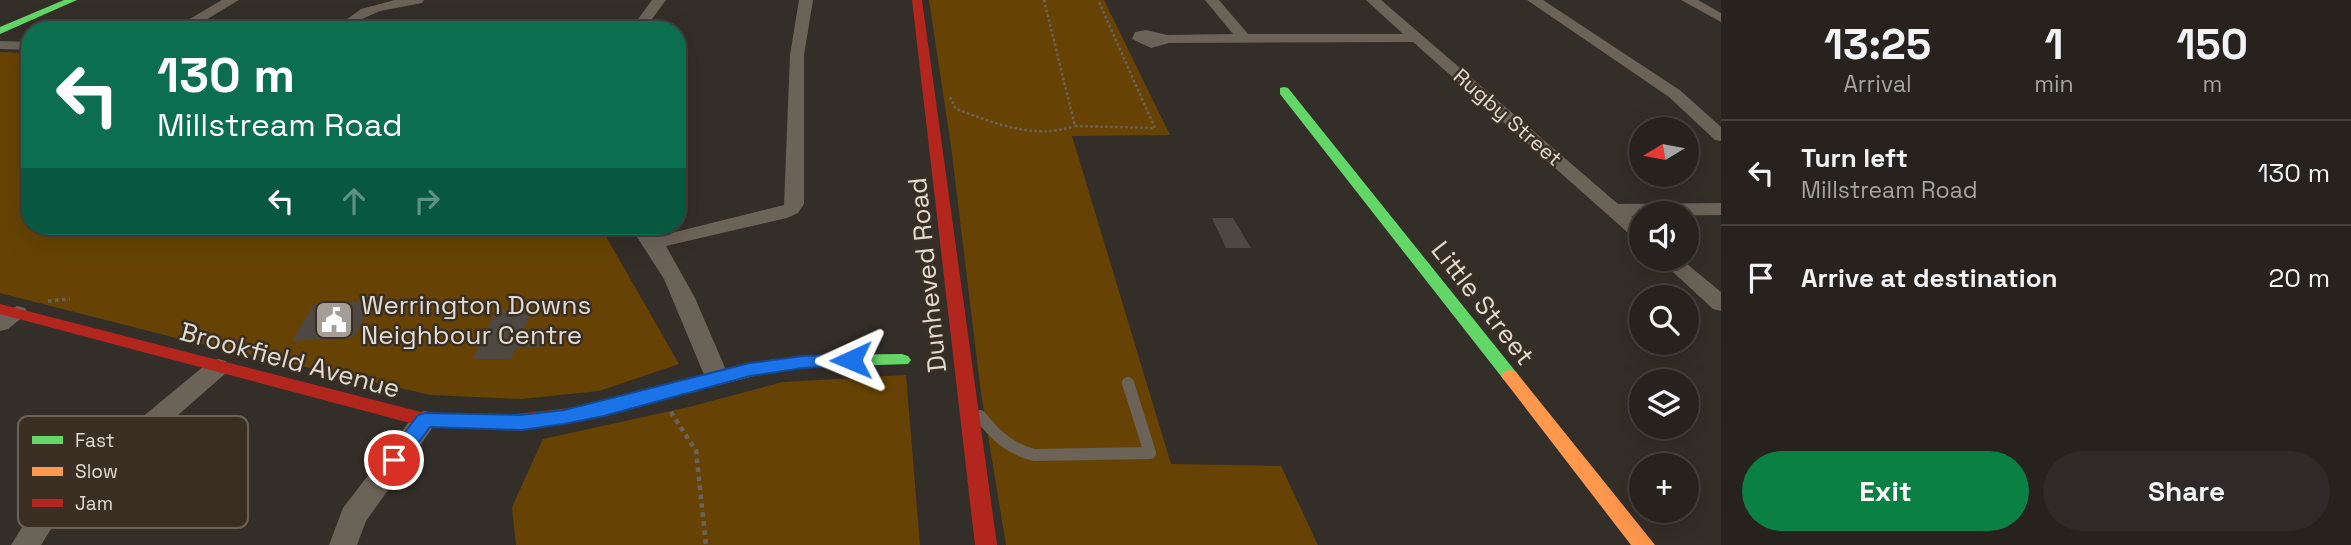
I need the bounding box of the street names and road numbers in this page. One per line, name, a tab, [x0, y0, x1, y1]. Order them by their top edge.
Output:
street label: Rugby Street	[1448, 62, 1568, 172]
street label: Dunheved Road	[900, 176, 954, 374]
street label: Little Street	[1424, 234, 1542, 372]
street label: Brookfield Avenue	[176, 314, 404, 406]

